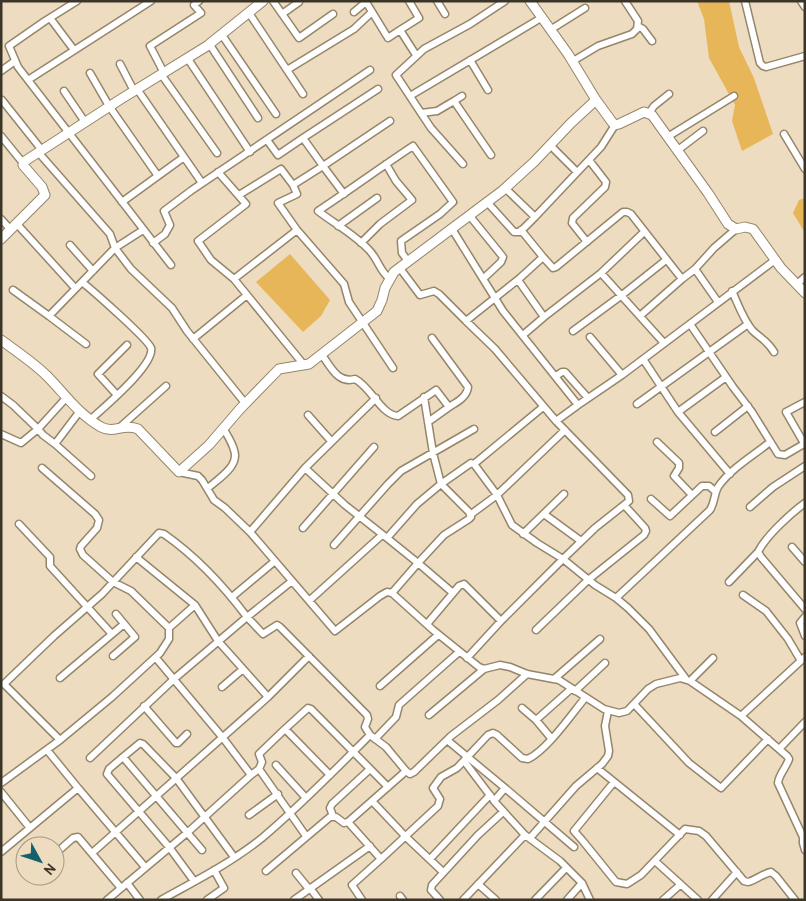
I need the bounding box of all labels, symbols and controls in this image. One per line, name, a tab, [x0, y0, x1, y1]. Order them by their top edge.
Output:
north arrow	[15, 836, 65, 886]
text: N	[39, 859, 59, 878]

